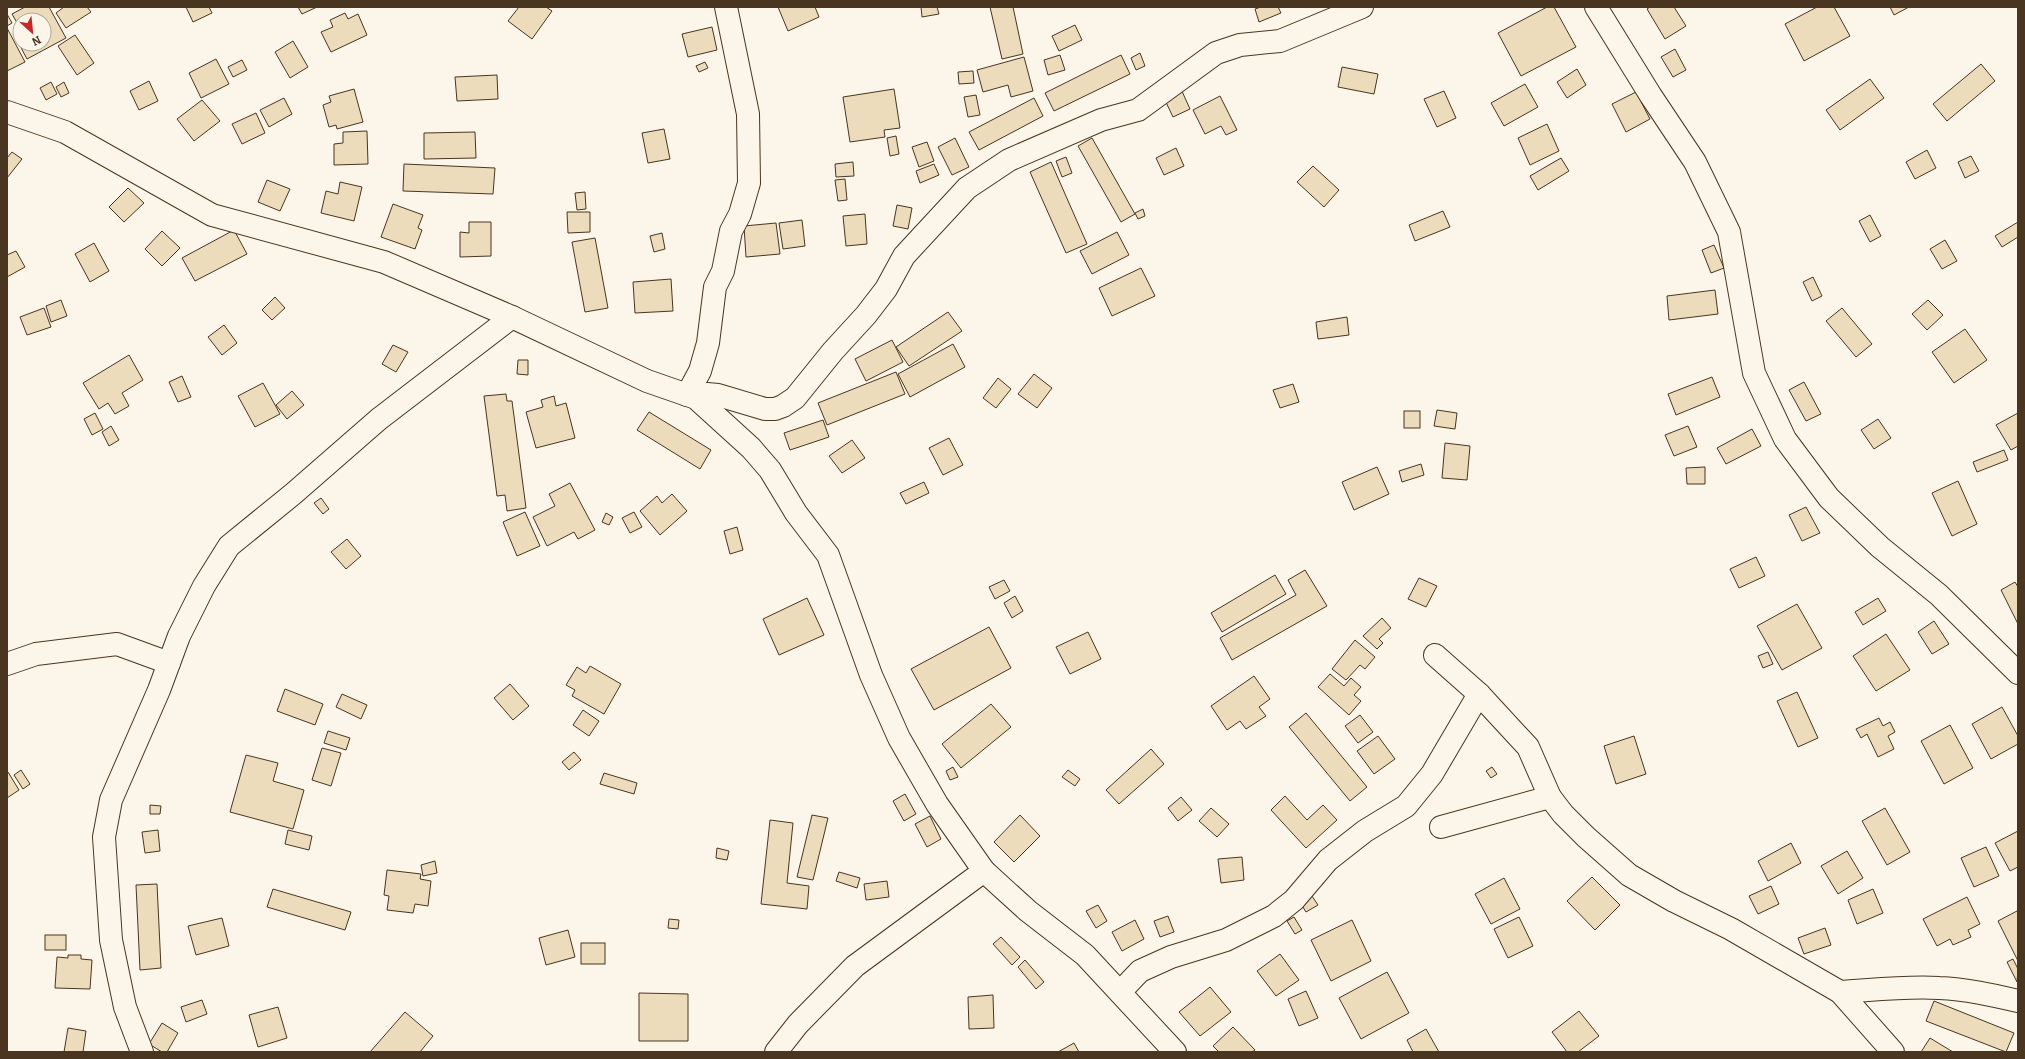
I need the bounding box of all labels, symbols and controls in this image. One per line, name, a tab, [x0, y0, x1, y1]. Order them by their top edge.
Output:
north arrow	[12, 12, 52, 52]
text: N	[29, 33, 43, 48]

